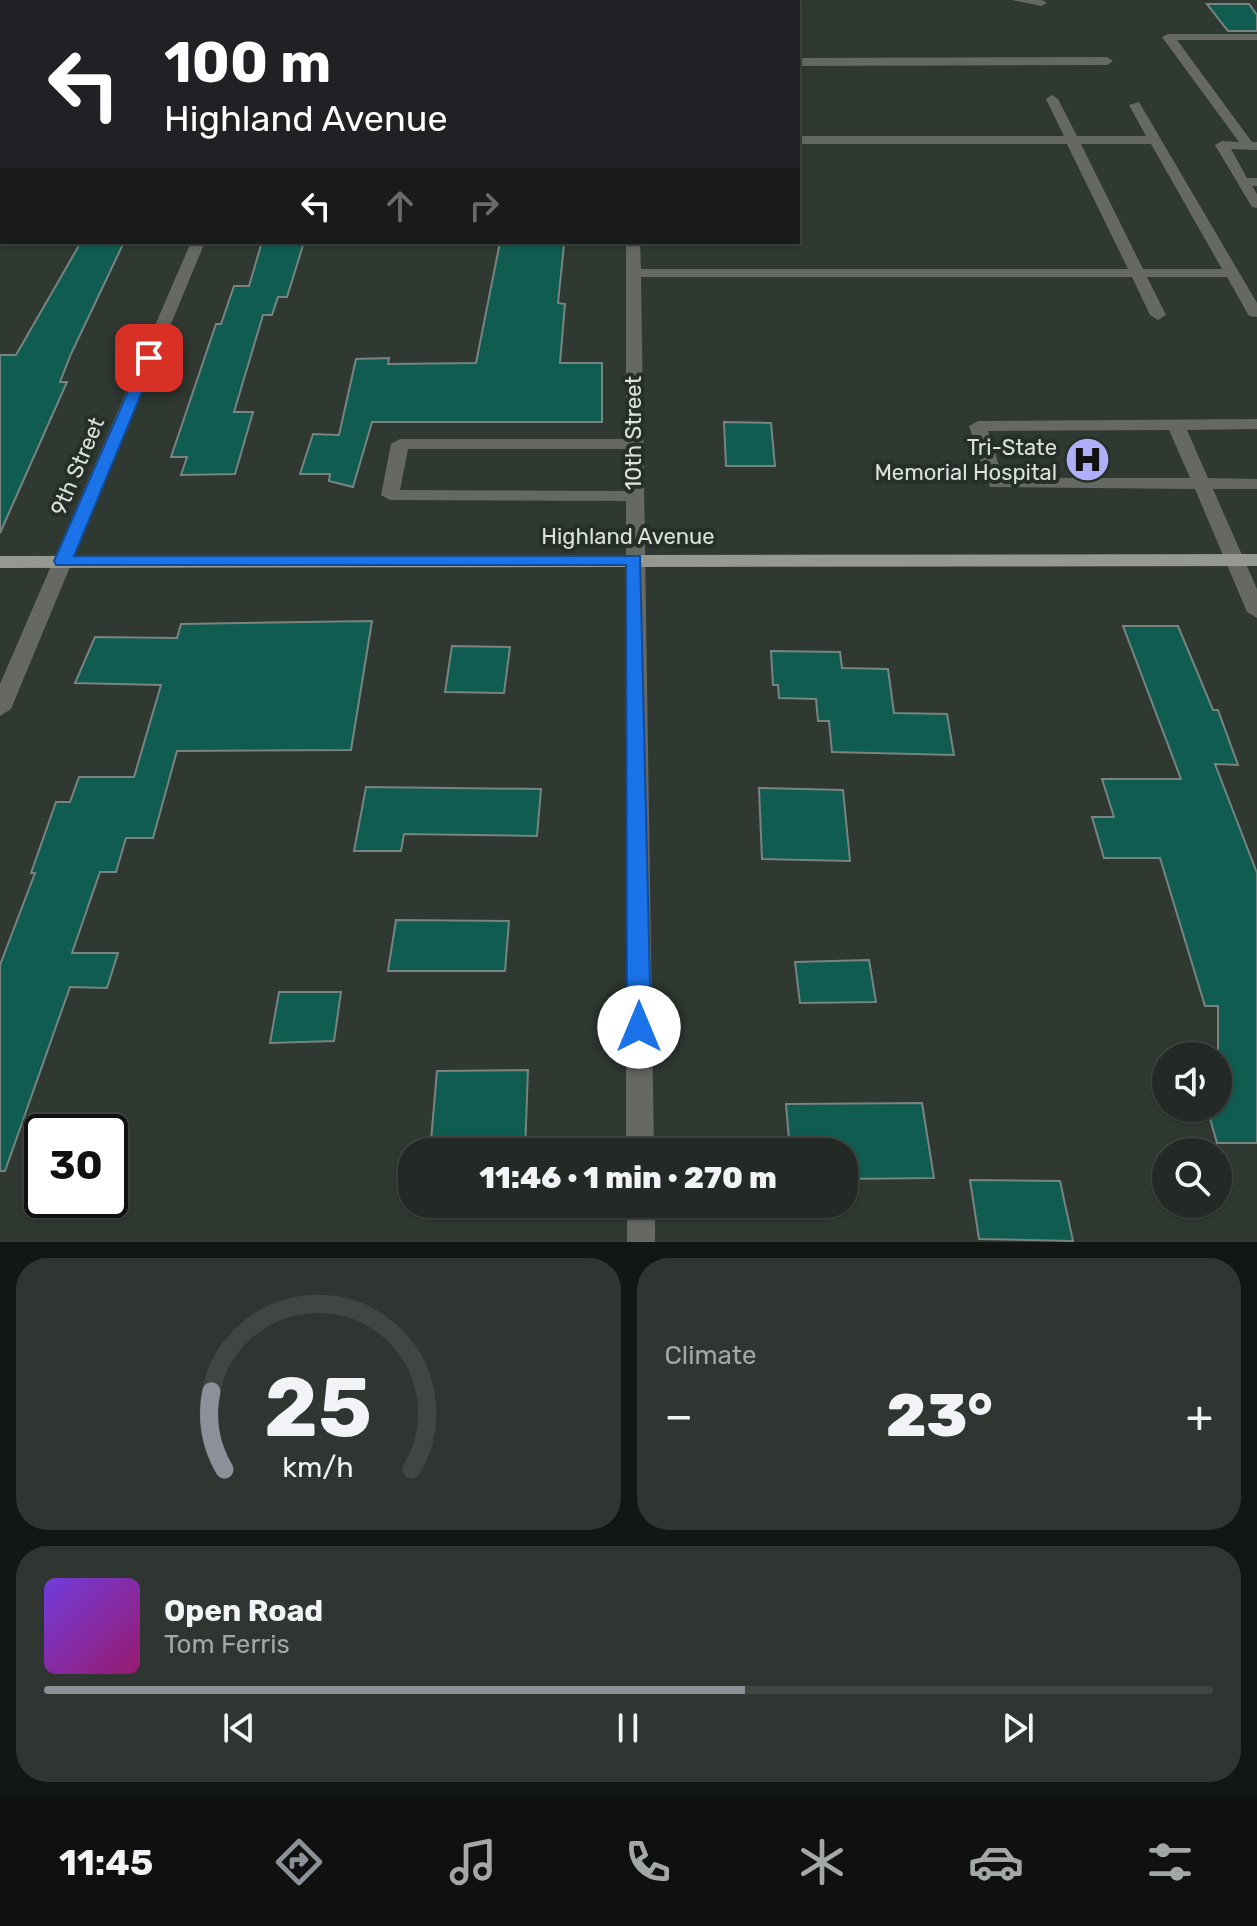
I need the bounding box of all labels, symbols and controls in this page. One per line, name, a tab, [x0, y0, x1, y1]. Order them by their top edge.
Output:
text: 100 m	[164, 30, 331, 96]
icon: left	[32, 32, 136, 136]
text: Highland Avenue	[164, 97, 448, 140]
icon: left	[294, 184, 338, 228]
icon: ahead	[378, 184, 422, 228]
icon: right	[462, 184, 506, 228]
pin	[115, 324, 183, 392]
icon: arrive	[127, 336, 171, 380]
street label: 10th Street	[620, 375, 647, 490]
street label: 9th Street	[45, 413, 110, 519]
place label: Tri-State Memorial Hospital	[874, 434, 1057, 486]
hospital icon: Tri-State Memorial Hospital	[1064, 436, 1112, 484]
street label: Highland Avenue	[541, 523, 715, 550]
position arrow	[597, 985, 681, 1069]
map controls	[1152, 1042, 1232, 1218]
button: sound	[1152, 1042, 1232, 1122]
speed limit sign: 30	[24, 1114, 128, 1218]
button: search	[1152, 1138, 1232, 1218]
text: 11:46 · 1 min · 270 m	[479, 1160, 777, 1196]
text: Climate	[665, 1340, 757, 1371]
text: 25	[264, 1358, 372, 1457]
text: 23°	[886, 1380, 993, 1451]
text: −	[665, 1390, 693, 1442]
text: +	[1186, 1390, 1213, 1442]
text: km/h	[283, 1450, 354, 1484]
text: Open Road	[164, 1593, 323, 1629]
text: Tom Ferris	[164, 1629, 290, 1660]
icon: previous	[217, 1706, 261, 1750]
icon: pause	[606, 1706, 650, 1750]
icon: next	[996, 1706, 1040, 1750]
icon: directions	[271, 1834, 327, 1890]
icon: music	[445, 1834, 501, 1890]
icon: phone	[620, 1834, 676, 1890]
icon: climate	[794, 1834, 850, 1890]
icon: car	[968, 1834, 1024, 1890]
icon: filters	[1142, 1834, 1198, 1890]
text: 11:45	[59, 1841, 153, 1884]

